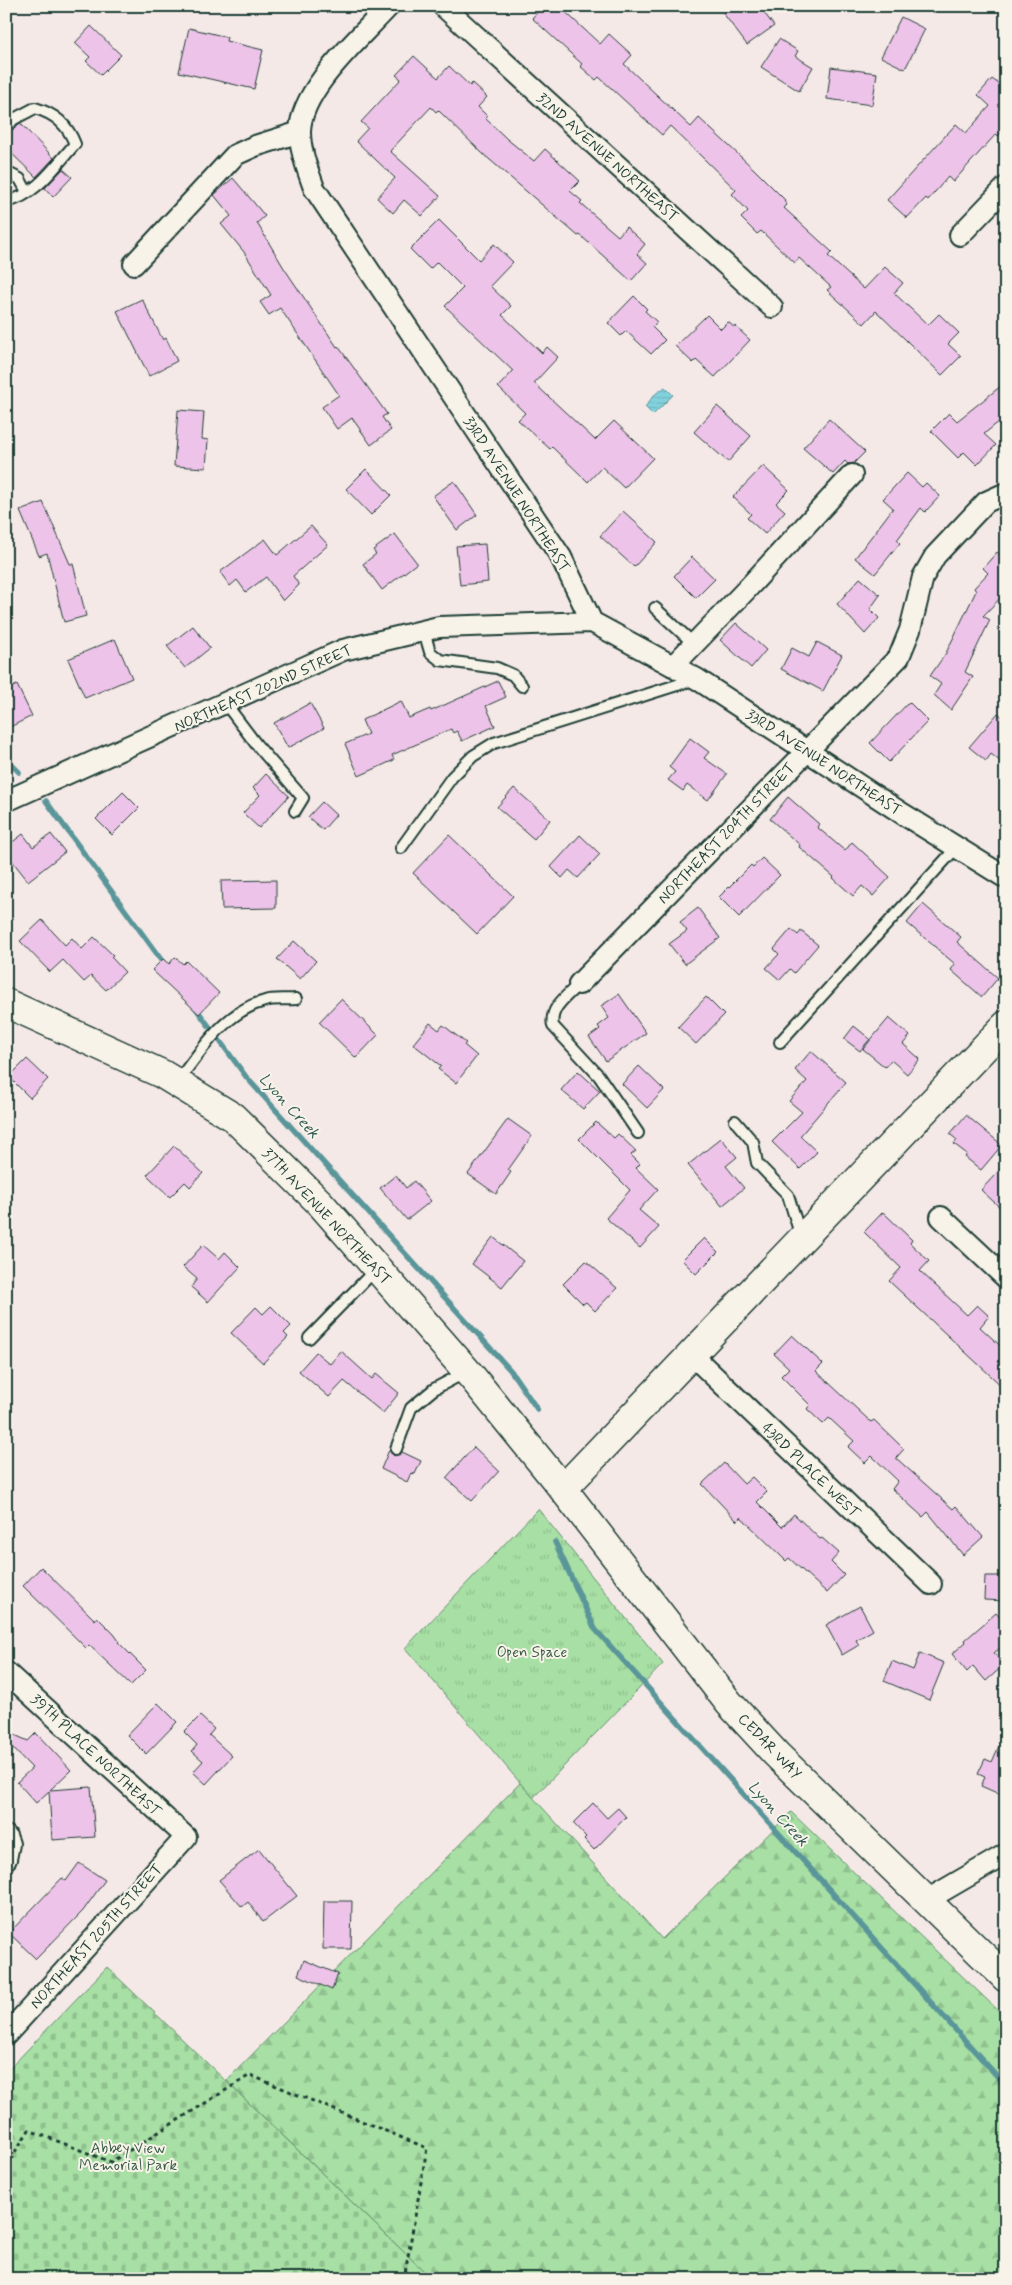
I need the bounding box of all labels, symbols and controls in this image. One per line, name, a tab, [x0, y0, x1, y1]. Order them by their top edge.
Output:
street label: 32ND AVENUE NORTHEAST	[532, 89, 683, 227]
street label: 33RD AVENUE NORTHEAST	[458, 413, 574, 576]
street label: NORTHEAST 202ND STREET	[171, 641, 356, 737]
street label: 33RD AVENUE NORTHEAST	[742, 705, 905, 821]
street label: NORTHEAST 204TH STREET	[654, 759, 800, 909]
water label: Lyon Creek	[254, 1069, 324, 1143]
street label: 37TH AVENUE NORTHEAST	[257, 1144, 395, 1290]
street label: 43RD PLACE WEST	[757, 1419, 864, 1523]
park label: Open Space	[497, 1643, 567, 1663]
street label: 39TH PLACE NORTHEAST	[26, 1690, 165, 1822]
street label: CEDAR WAY	[733, 1710, 806, 1784]
water label: Lyon Creek	[743, 1777, 813, 1851]
street label: NORTHEAST 205TH STREET	[26, 1860, 167, 2013]
park label: Abbey View Memorial Park	[79, 2139, 177, 2176]

